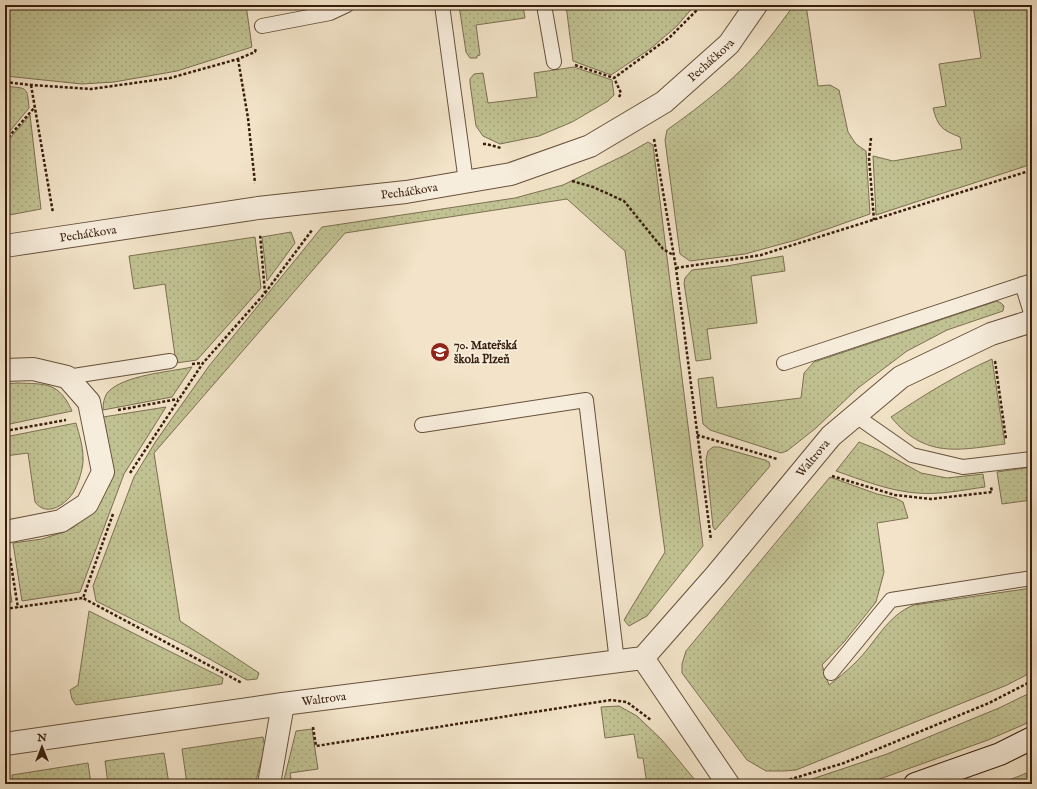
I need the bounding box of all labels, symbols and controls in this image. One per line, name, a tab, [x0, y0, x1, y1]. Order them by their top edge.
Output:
street label: Pecháčkova	[685, 36, 739, 85]
street label: Pecháčkova	[380, 180, 440, 203]
street label: Pecháčkova	[59, 222, 118, 246]
place label: 70. Mateřská škola Plzeň	[454, 338, 518, 367]
school or university icon: 70. Mateřská škola Plzeň	[429, 341, 451, 363]
street label: Waltrova	[793, 436, 834, 480]
street label: Waltrova	[301, 689, 348, 710]
north arrow	[22, 727, 62, 767]
text: N	[36, 731, 47, 745]

